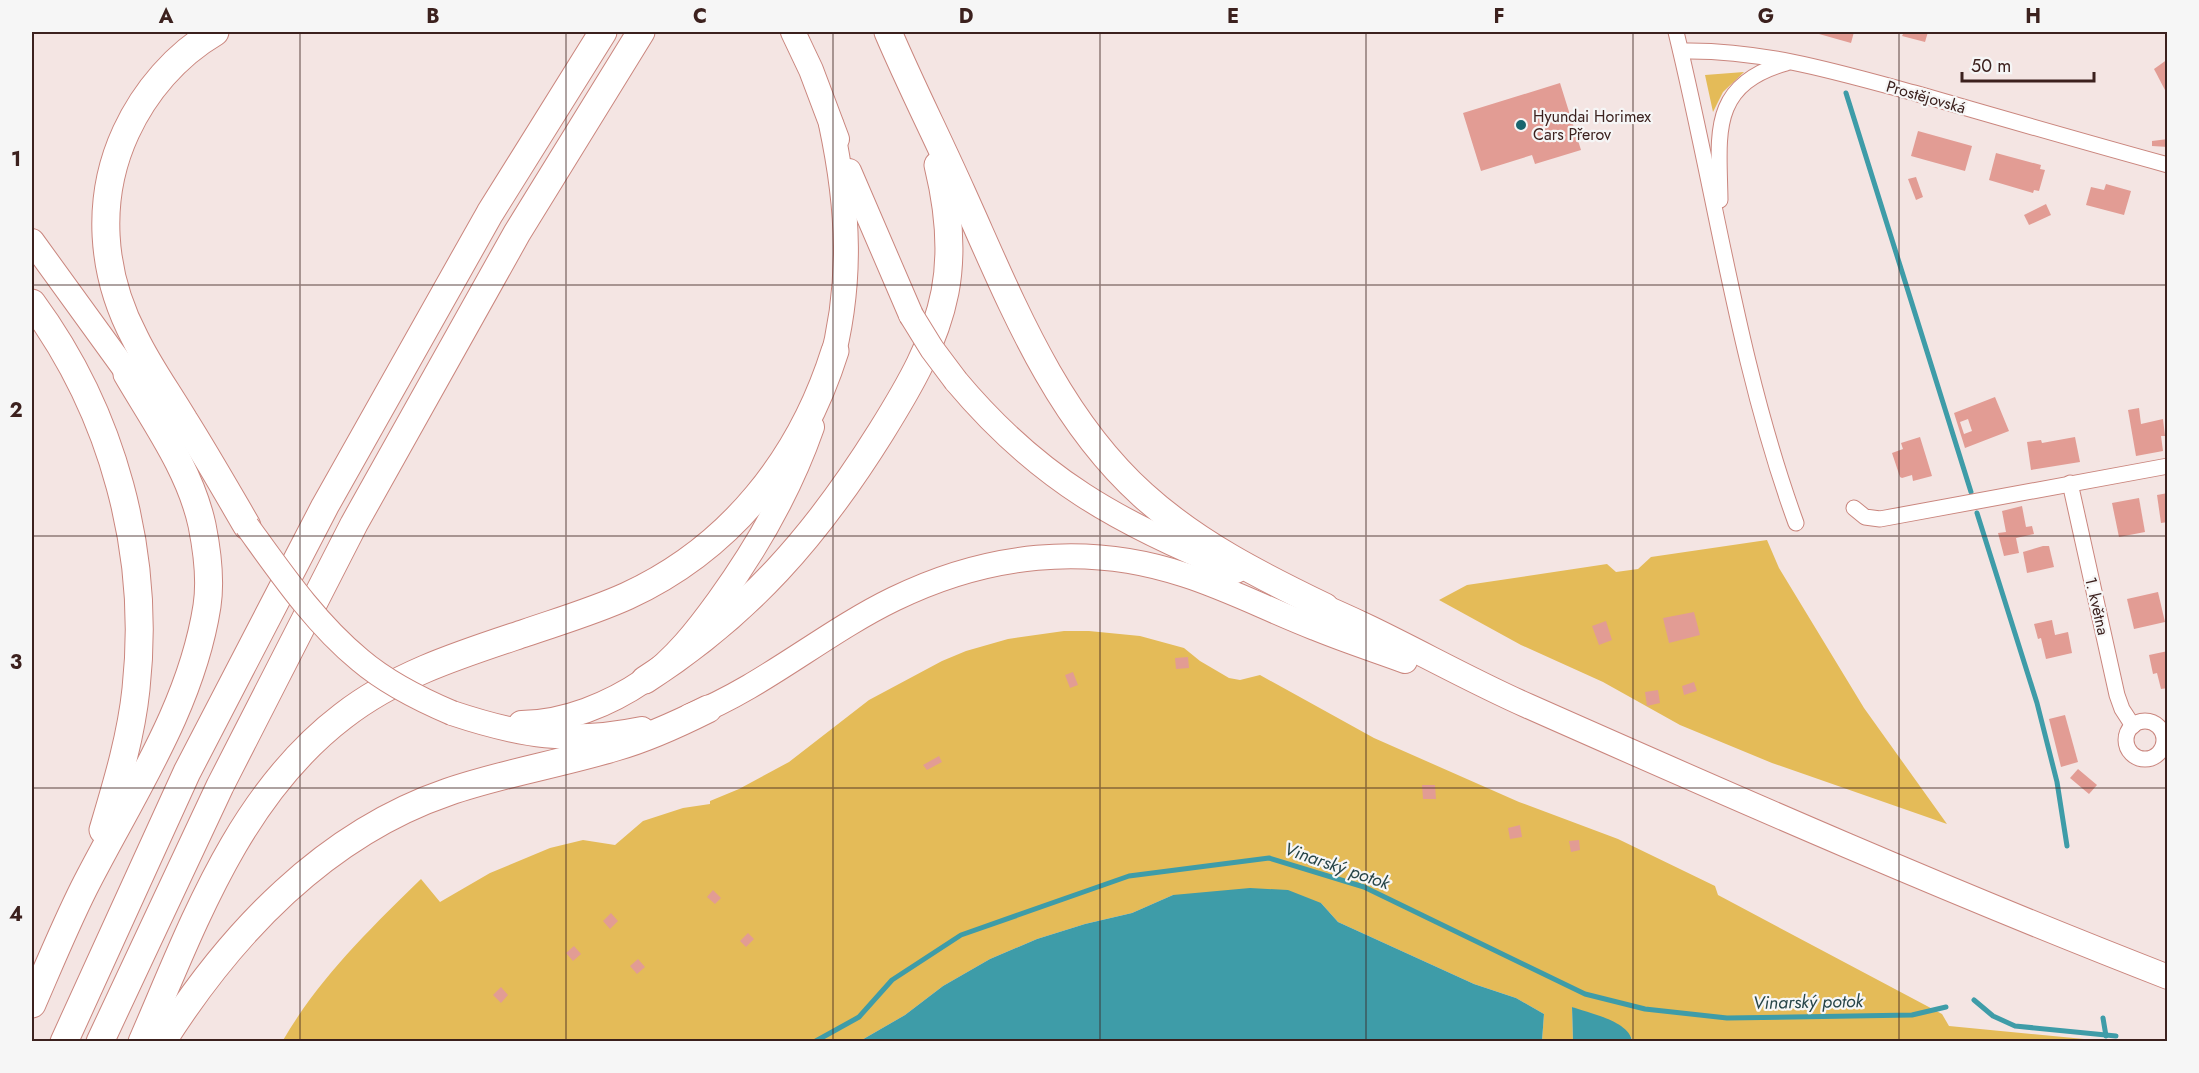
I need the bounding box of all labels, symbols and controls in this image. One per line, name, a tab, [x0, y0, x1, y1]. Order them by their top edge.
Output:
text: A	[158, 2, 174, 31]
text: B	[426, 2, 440, 31]
text: C	[693, 2, 707, 31]
text: D	[959, 2, 973, 31]
text: E	[1227, 2, 1239, 31]
text: F	[1493, 2, 1505, 31]
text: G	[1758, 2, 1774, 31]
text: H	[2025, 2, 2041, 31]
scale bar	[1962, 45, 2094, 83]
text: 50 m	[1971, 53, 2011, 79]
street label: Prostějovská	[1884, 75, 1968, 119]
place label: Hyundai Horimex Cars Přerov	[1533, 105, 1651, 146]
marker: Hyundai Horimex Cars Přerov	[1514, 118, 1528, 132]
text: 1	[11, 145, 21, 174]
text: 2	[9, 396, 23, 425]
street label: 1. května	[2079, 575, 2115, 637]
text: 3	[10, 648, 22, 677]
water label: Vinarský potok	[1281, 836, 1395, 897]
text: 4	[9, 900, 23, 929]
water label: Vinarský potok	[1753, 988, 1865, 1016]

